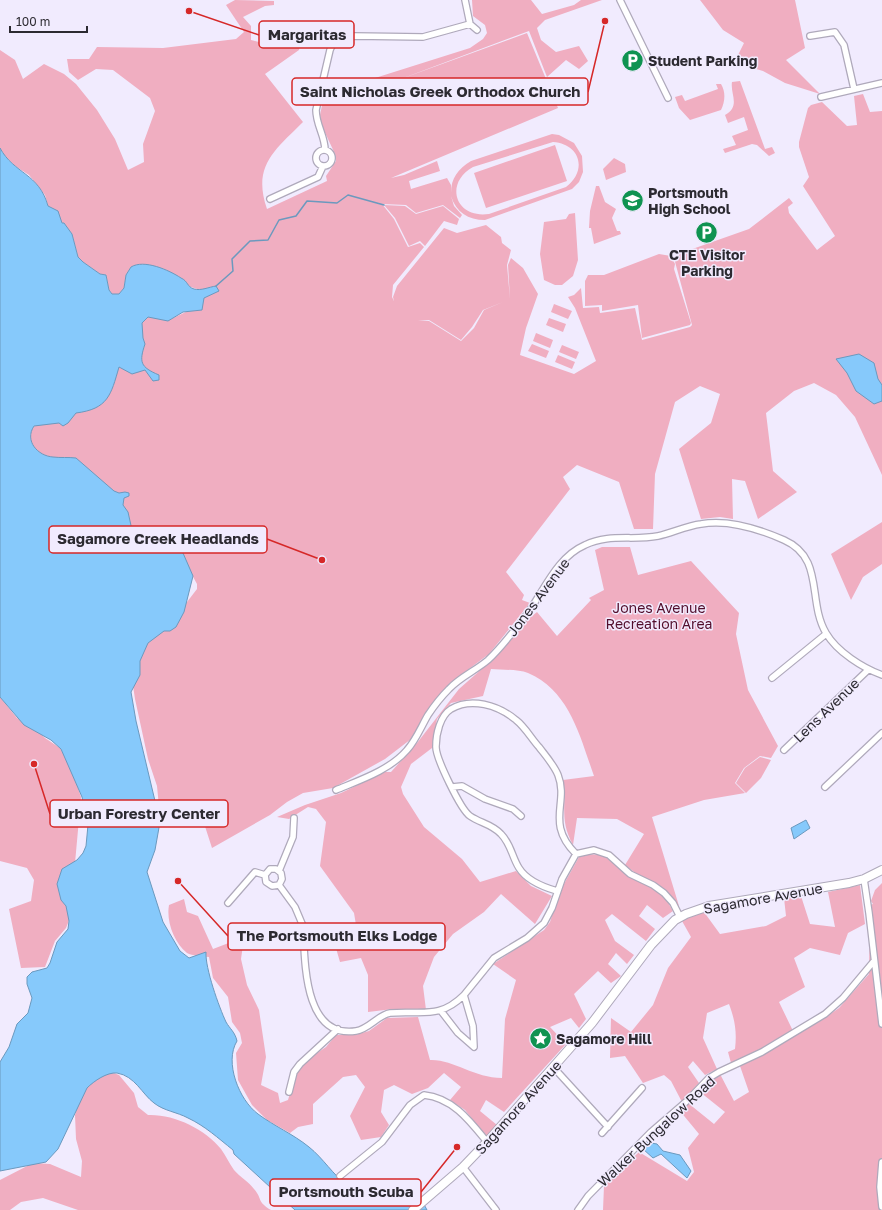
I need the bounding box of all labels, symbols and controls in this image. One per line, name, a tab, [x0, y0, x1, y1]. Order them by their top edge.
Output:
scale bar	[10, 8, 87, 34]
text: 100 m	[16, 14, 50, 29]
callout: Margaritas	[259, 21, 354, 48]
text: Margaritas	[268, 25, 346, 43]
parking icon: Student Parking	[619, 47, 645, 73]
place label: Student Parking	[648, 52, 757, 69]
callout: Saint Nicholas Greek Orthodox Church	[292, 78, 588, 105]
text: Saint Nicholas Greek Orthodox Church	[300, 82, 580, 100]
place label: Portsmouth High School	[648, 184, 731, 217]
school or university icon: Portsmouth High School	[620, 187, 646, 213]
parking icon: CTE Visitor Parking	[694, 219, 720, 245]
place label: CTE Visitor Parking	[669, 246, 746, 279]
callout: Sagamore Creek Headlands	[49, 526, 267, 553]
text: Sagamore Creek Headlands	[57, 529, 259, 547]
street label: Jones Avenue	[503, 555, 573, 639]
park label: Jones Avenue Recreation Area	[606, 599, 712, 632]
street label: Lens Avenue	[790, 674, 862, 746]
callout: Urban Forestry Center	[50, 800, 228, 827]
text: Urban Forestry Center	[58, 804, 220, 822]
street label: Sagamore Avenue	[702, 879, 824, 917]
callout: The Portsmouth Elks Lodge	[228, 923, 445, 950]
text: The Portsmouth Elks Lodge	[237, 926, 438, 944]
place icon: Sagamore Hill	[528, 1025, 554, 1051]
place label: Sagamore Hill	[556, 1030, 652, 1047]
street label: Sagamore Avenue	[471, 1057, 565, 1157]
street label: Walker Bungalow Road	[594, 1072, 718, 1190]
callout: Portsmouth Scuba	[270, 1179, 421, 1206]
text: Portsmouth Scuba	[279, 1182, 414, 1200]

